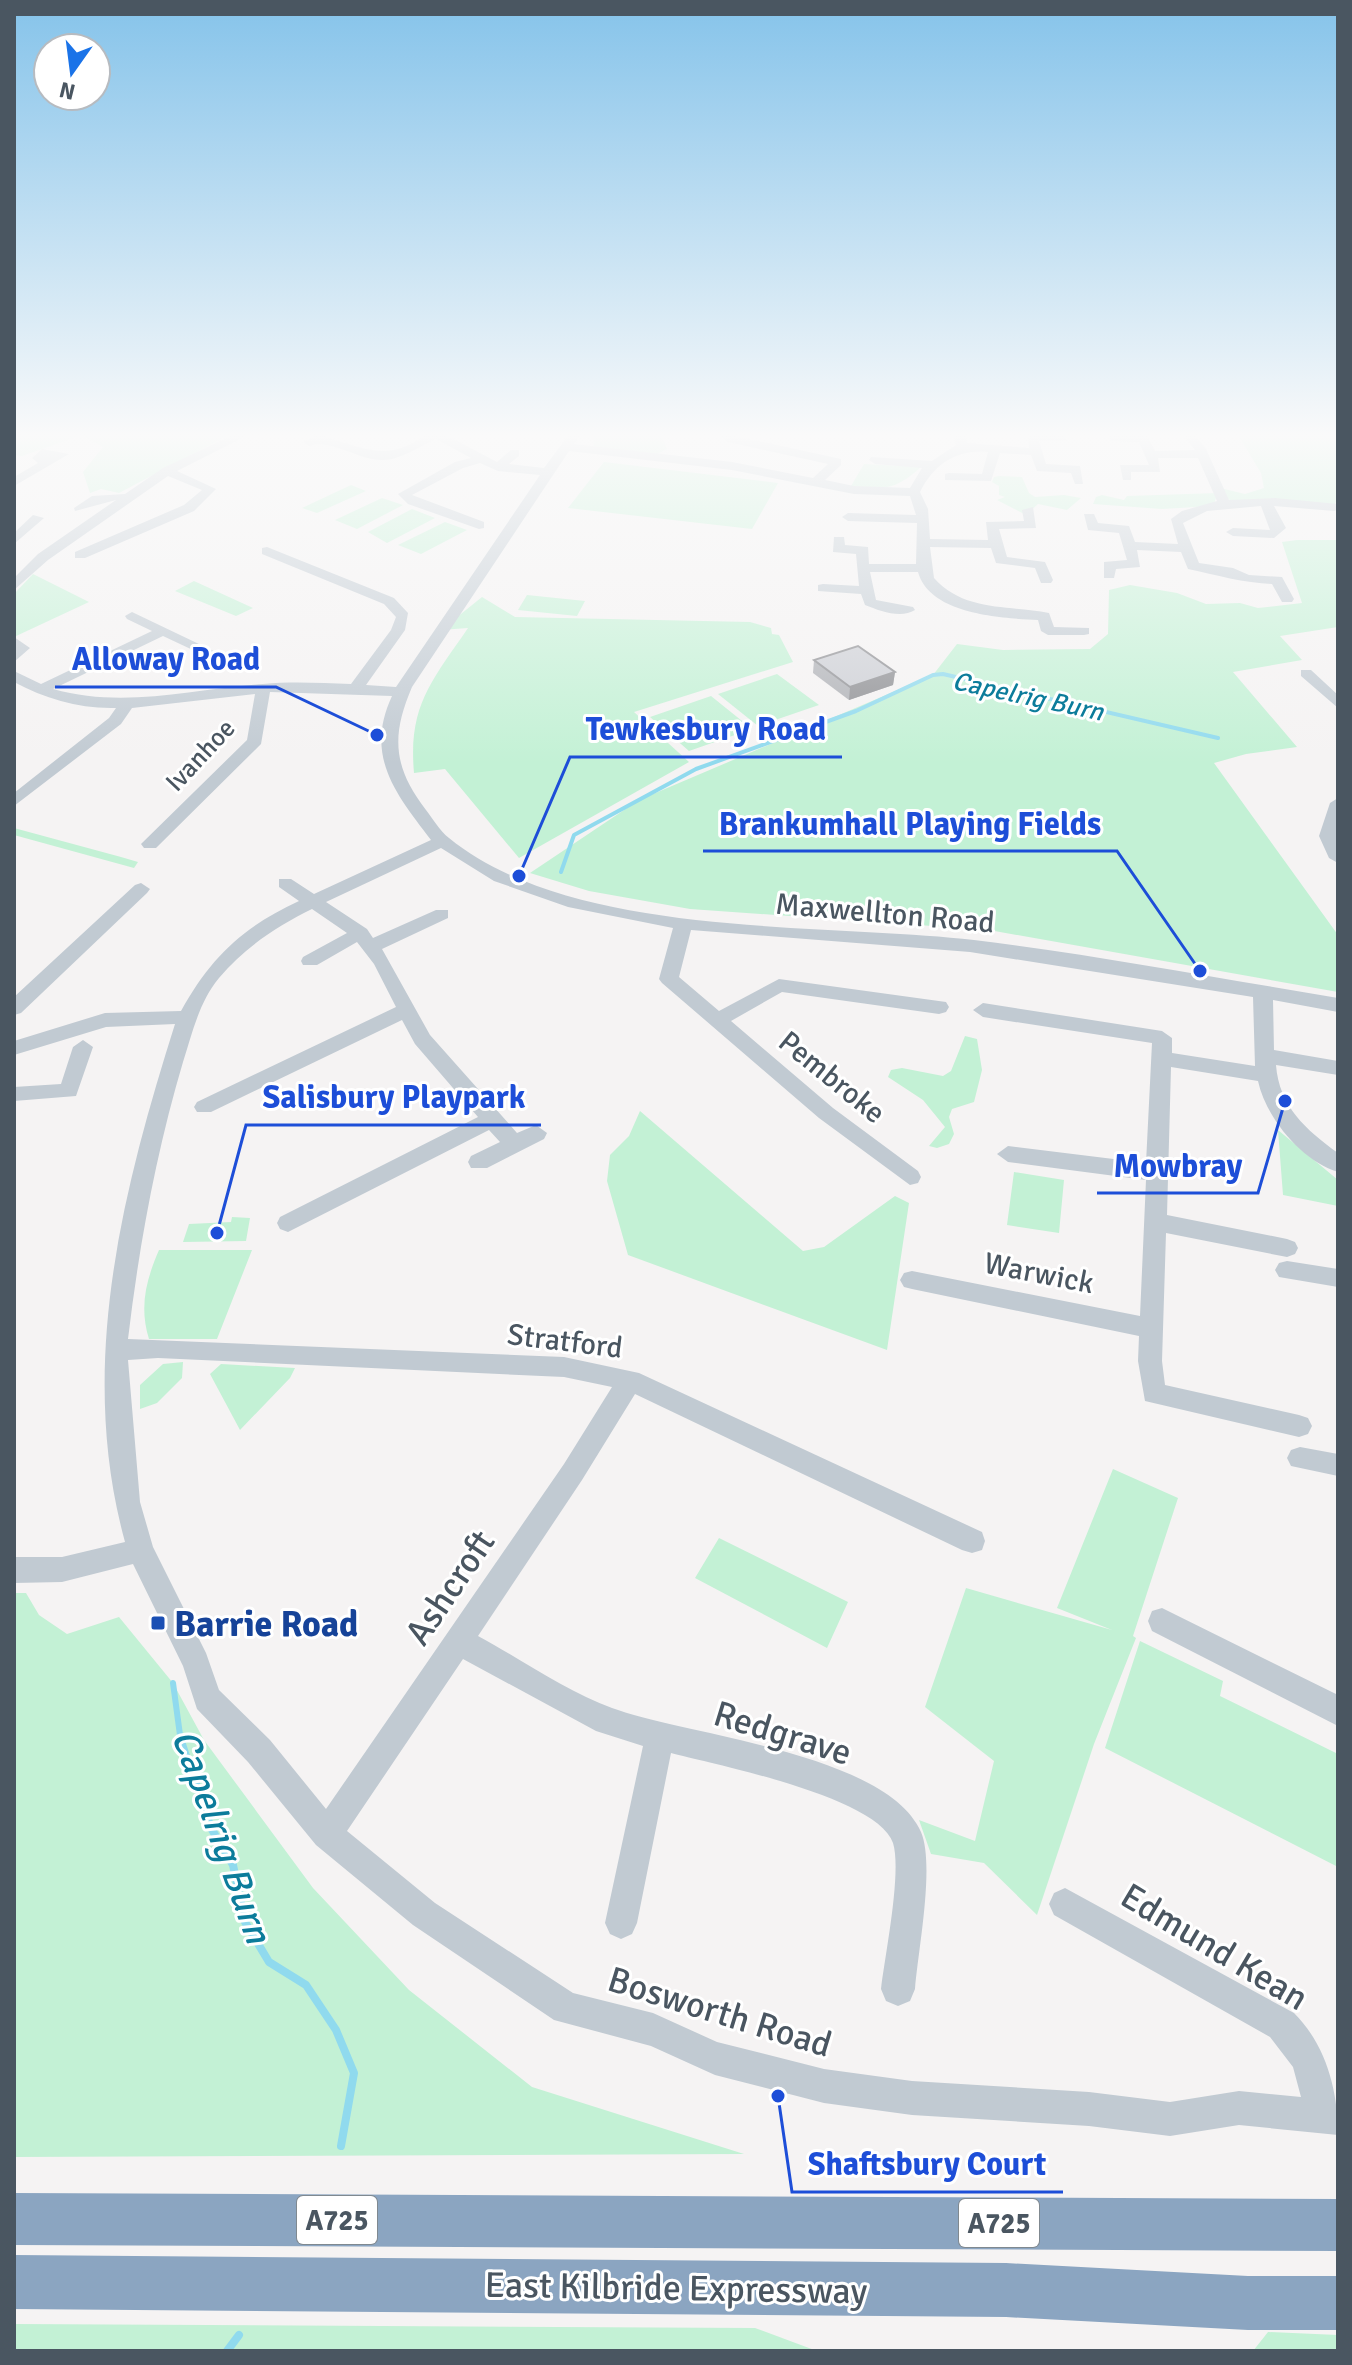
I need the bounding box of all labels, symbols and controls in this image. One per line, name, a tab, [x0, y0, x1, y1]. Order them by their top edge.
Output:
north arrow	[32, 32, 112, 112]
text: N	[57, 76, 78, 106]
callout: Alloway Road	[55, 631, 276, 687]
text: Alloway Road	[72, 640, 260, 679]
water label: Capelrig Burn	[949, 665, 1107, 729]
callout: Tewkesbury Road	[570, 701, 842, 757]
text: Tewkesbury Road	[586, 710, 826, 749]
street label: Ivanhoe	[159, 713, 242, 799]
callout: Brankumhall Playing Fields	[703, 795, 1117, 851]
text: Brankumhall Playing Fields	[719, 805, 1101, 844]
street label: Maxwellton Road	[774, 885, 996, 941]
street label: Pembroke	[771, 1023, 892, 1132]
callout: Salisbury Playpark	[246, 1069, 541, 1125]
text: Salisbury Playpark	[263, 1078, 526, 1117]
callout: Mowbray	[1097, 1137, 1258, 1193]
text: Mowbray	[1114, 1147, 1243, 1186]
street label: Warwick	[981, 1245, 1097, 1302]
street label: Stratford	[505, 1316, 625, 1367]
street label: Ashcroft	[396, 1522, 505, 1654]
place label: Barrie Road	[174, 1602, 358, 1647]
marker: Barrie Road	[149, 1614, 167, 1632]
street label: Redgrave	[708, 1691, 857, 1776]
water label: Capelrig Burn	[161, 1723, 282, 1951]
street label: Edmund Kean	[1112, 1874, 1316, 2021]
street label: Bosworth Road	[602, 1957, 837, 2068]
callout: Shaftsbury Court	[792, 2136, 1063, 2192]
text: Shaftsbury Court	[808, 2145, 1046, 2184]
road number: A725	[297, 2196, 377, 2244]
road number: A725	[959, 2199, 1039, 2247]
street label: East Kilbride Expressway	[484, 2263, 868, 2314]

